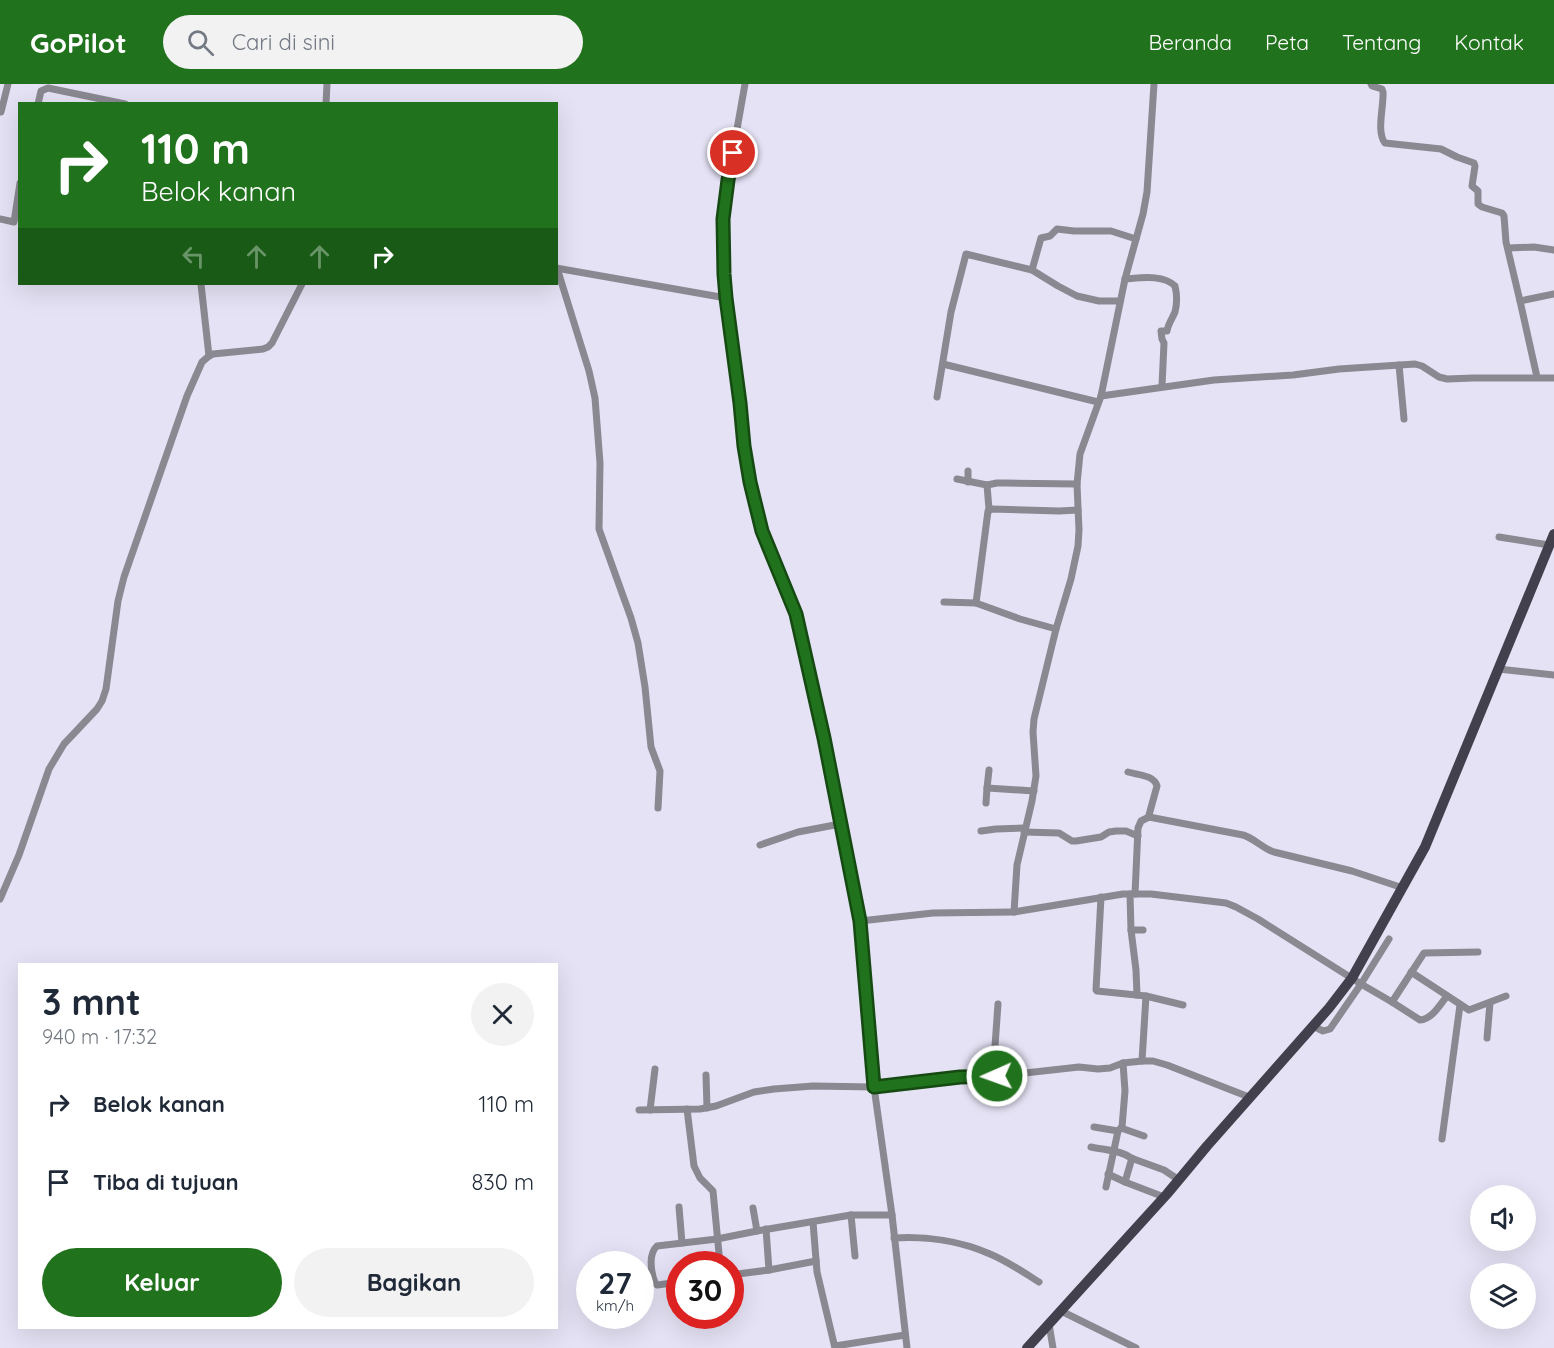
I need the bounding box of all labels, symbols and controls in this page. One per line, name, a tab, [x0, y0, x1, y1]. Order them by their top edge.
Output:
search box	[163, 15, 583, 69]
text: GoPilot	[30, 25, 127, 60]
icon: search	[184, 26, 217, 59]
text: Cari di sini	[232, 28, 335, 56]
text: Beranda	[1148, 29, 1232, 55]
text: Peta	[1265, 29, 1309, 55]
text: Tentang	[1342, 29, 1421, 55]
text: Kontak	[1454, 29, 1524, 55]
text: 110 m	[141, 122, 250, 175]
icon: right	[42, 126, 120, 204]
pin	[707, 127, 758, 178]
icon: arrive	[716, 136, 749, 169]
text: Belok kanan	[141, 174, 296, 208]
icon: left	[177, 240, 210, 273]
icon: ahead	[240, 240, 273, 273]
icon: ahead	[303, 240, 336, 273]
icon: right	[366, 240, 399, 273]
text: 3 mnt	[42, 979, 141, 1024]
button: close	[471, 983, 534, 1046]
text: 940 m · 17:32	[42, 1024, 157, 1049]
position arrow	[965, 1044, 1029, 1108]
icon: right	[42, 1088, 75, 1121]
text: Belok kanan	[93, 1090, 225, 1118]
text: 110 m	[479, 1090, 534, 1118]
icon: arrive	[42, 1166, 75, 1199]
text: Tiba di tujuan	[93, 1168, 239, 1196]
text: 830 m	[471, 1168, 534, 1196]
map controls	[1470, 1185, 1536, 1329]
button: sound	[1470, 1185, 1536, 1251]
button: Keluar	[42, 1248, 282, 1317]
button: Bagikan	[294, 1248, 534, 1317]
speed limit sign: 30	[666, 1251, 744, 1329]
button: layers	[1470, 1263, 1536, 1329]
text: 27	[598, 1264, 632, 1302]
text: km/h	[596, 1296, 634, 1315]

